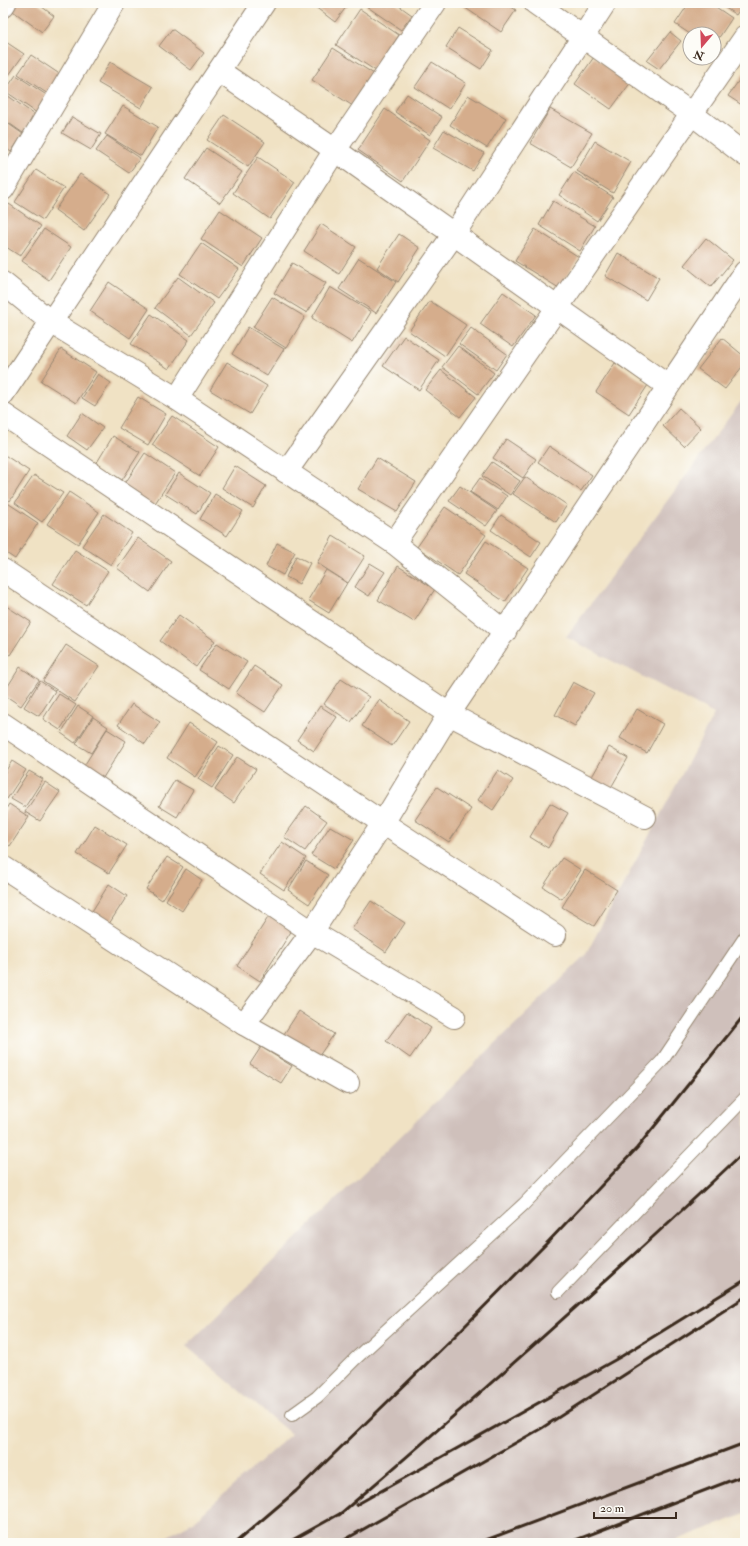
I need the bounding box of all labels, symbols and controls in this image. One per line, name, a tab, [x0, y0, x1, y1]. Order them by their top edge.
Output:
north arrow	[682, 26, 722, 66]
text: N	[691, 47, 707, 63]
scale bar	[594, 1494, 676, 1520]
text: 20 m	[600, 1501, 625, 1516]

